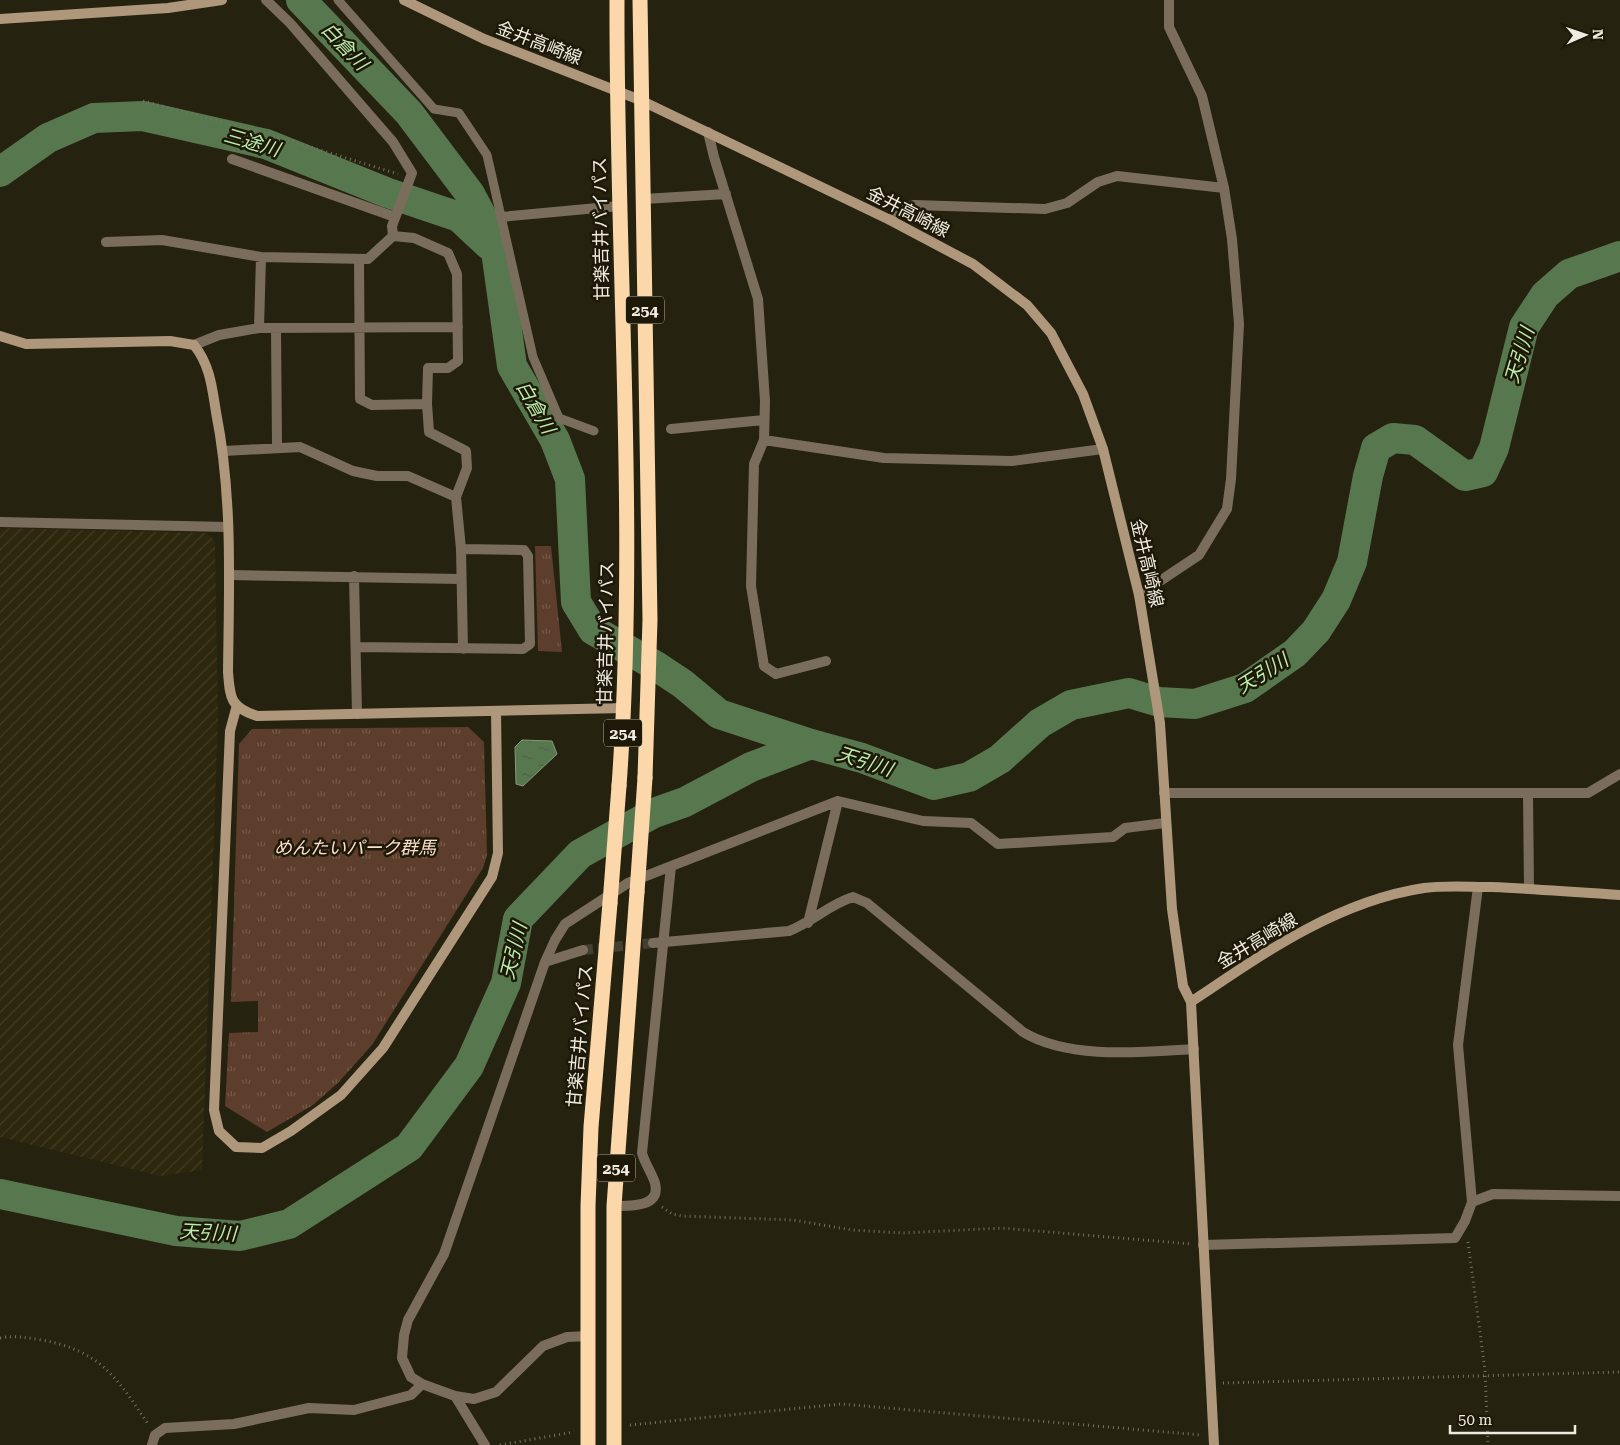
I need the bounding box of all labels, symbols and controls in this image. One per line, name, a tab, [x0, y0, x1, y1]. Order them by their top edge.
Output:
north arrow	[1560, 10, 1610, 60]
street label: 金井高崎線	[493, 17, 585, 68]
water label: 白倉川	[317, 18, 374, 76]
text: N	[1590, 29, 1606, 40]
water label: 三途川	[221, 124, 284, 162]
street label: 甘楽吉井バイパス	[589, 157, 612, 301]
street label: 金井高崎線	[863, 182, 953, 241]
road number: 254	[626, 296, 664, 324]
water label: 天引川	[1500, 323, 1539, 386]
water label: 白倉川	[511, 377, 561, 439]
street label: 金井高崎線	[1127, 517, 1168, 609]
street label: 甘楽吉井バイパス	[594, 561, 617, 705]
water label: 天引川	[1232, 648, 1294, 698]
road number: 254	[604, 720, 642, 746]
water label: 天引川	[834, 742, 897, 782]
park label: めんたいパーク群馬	[274, 837, 438, 858]
street label: 金井高崎線	[1213, 908, 1301, 973]
water label: 天引川	[495, 919, 532, 982]
street label: 甘楽吉井バイパス	[563, 963, 596, 1108]
road number: 254	[597, 1154, 635, 1182]
water label: 天引川	[179, 1220, 239, 1246]
scale bar	[1450, 1402, 1575, 1434]
text: 50 m	[1458, 1411, 1493, 1429]

